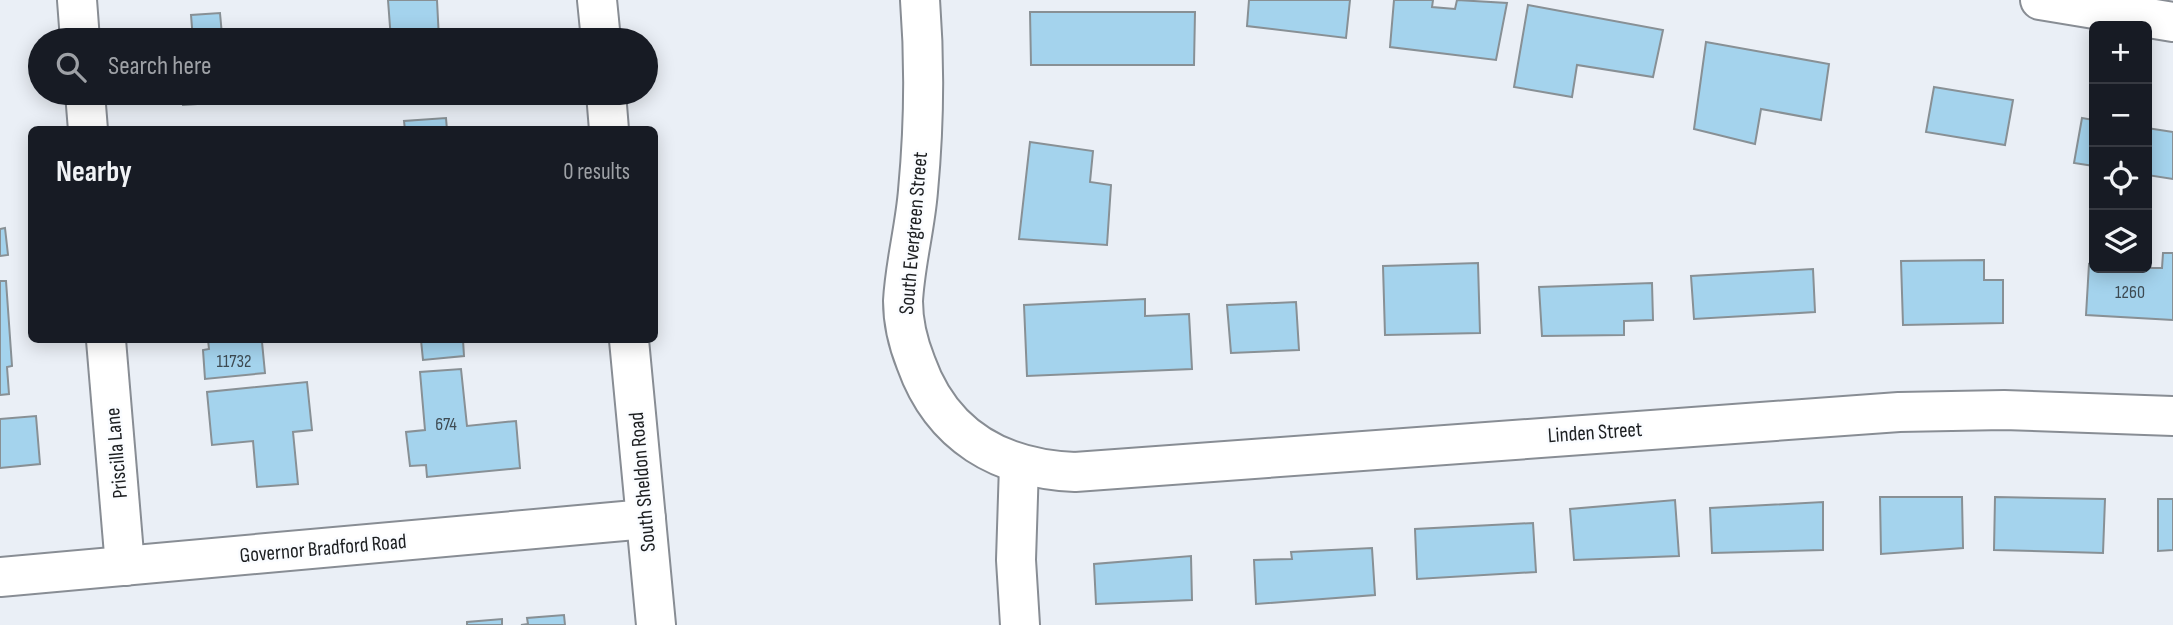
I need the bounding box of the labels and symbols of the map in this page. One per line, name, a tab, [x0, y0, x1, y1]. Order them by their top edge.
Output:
street label: South Evergreen Street	[894, 151, 933, 315]
house number: 1260	[2115, 282, 2145, 303]
house number: 11732	[217, 351, 251, 372]
street label: Priscilla Lane	[100, 406, 133, 499]
street label: South Sheldon Road	[624, 411, 661, 553]
house number: 674	[435, 414, 457, 435]
street label: Linden Street	[1547, 417, 1643, 448]
street label: Governor Bradford Road	[238, 529, 408, 568]

